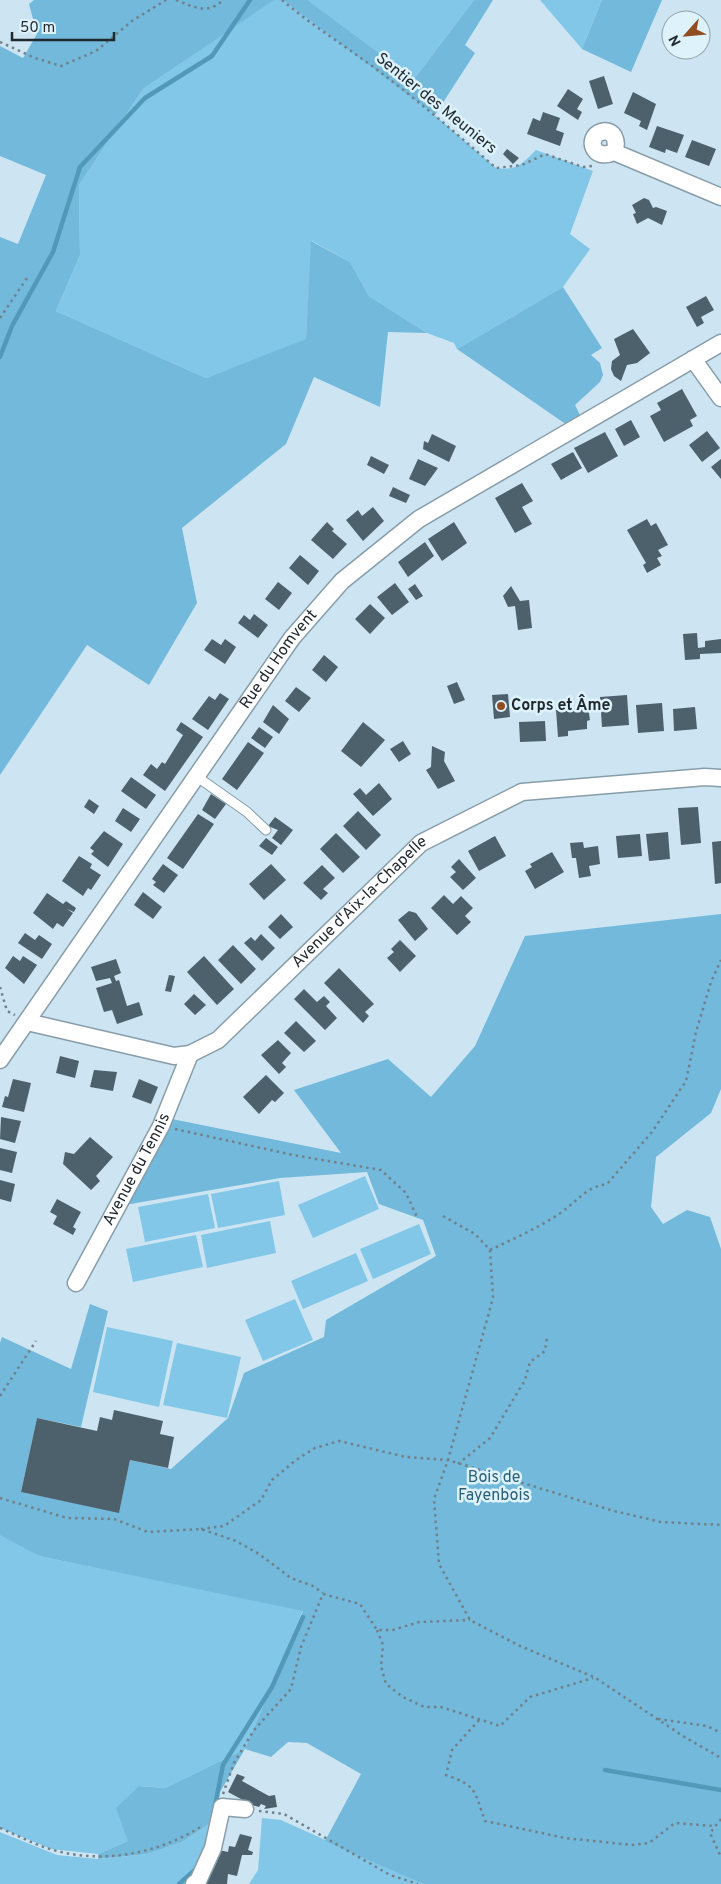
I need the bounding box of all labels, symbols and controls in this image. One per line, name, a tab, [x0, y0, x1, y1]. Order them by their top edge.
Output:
scale bar	[12, 10, 115, 42]
north arrow	[661, 10, 711, 60]
text: 50 m	[20, 19, 55, 38]
text: N	[666, 32, 686, 49]
street label: Sentier des Meuniers	[371, 49, 501, 159]
street label: Rue du Homvent	[236, 606, 322, 713]
place label: Corps et Âme	[511, 694, 611, 716]
marker: Corps et Âme	[495, 700, 507, 712]
street label: Avenue d'Aix-la-Chapelle	[288, 832, 430, 973]
street label: Avenue du Tennis	[99, 1110, 175, 1229]
park label: Bois de Fayenbois	[458, 1468, 530, 1506]

